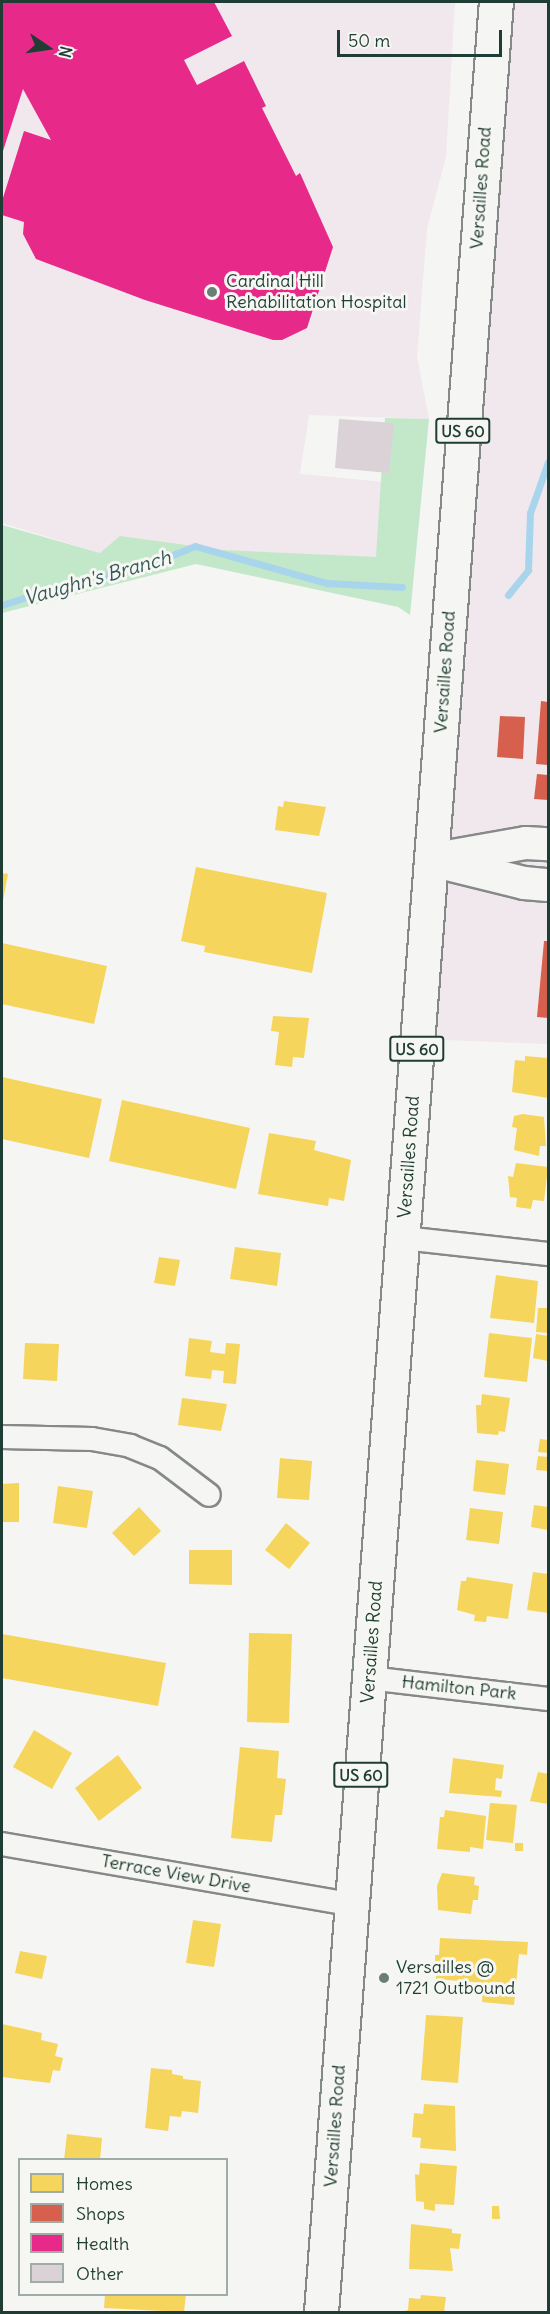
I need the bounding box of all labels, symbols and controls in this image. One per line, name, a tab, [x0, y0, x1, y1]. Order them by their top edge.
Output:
north arrow	[18, 18, 78, 78]
scale bar	[340, 18, 505, 56]
text: 50 m	[348, 29, 390, 52]
text: N	[55, 44, 77, 60]
street label: Versailles Road	[466, 126, 496, 250]
place label: Cardinal Hill Rehabilitation Hospital	[226, 271, 407, 314]
marker: Cardinal Hill Rehabilitation Hospital	[203, 283, 221, 301]
road number: US 60	[434, 418, 492, 444]
water label: Vaughn's Branch	[21, 545, 173, 609]
street label: Versailles Road	[430, 610, 460, 734]
road number: US 60	[388, 1036, 446, 1062]
street label: Versailles Road	[394, 1095, 424, 1219]
street label: Versailles Road	[357, 1580, 387, 1704]
street label: Hamilton Park	[401, 1671, 517, 1705]
road number: US 60	[332, 1762, 389, 1788]
street label: Terrace View Drive	[100, 1850, 252, 1898]
place label: Versailles @ 1721 Outbound	[396, 1957, 515, 2000]
marker: Versailles @ 1721 Outbound	[377, 1971, 391, 1985]
street label: Versailles Road	[320, 2064, 350, 2188]
legend	[18, 2158, 228, 2296]
text: Homes	[76, 2172, 133, 2195]
text: Shops	[76, 2202, 125, 2225]
text: Health	[76, 2232, 129, 2255]
text: Other	[76, 2262, 123, 2285]

